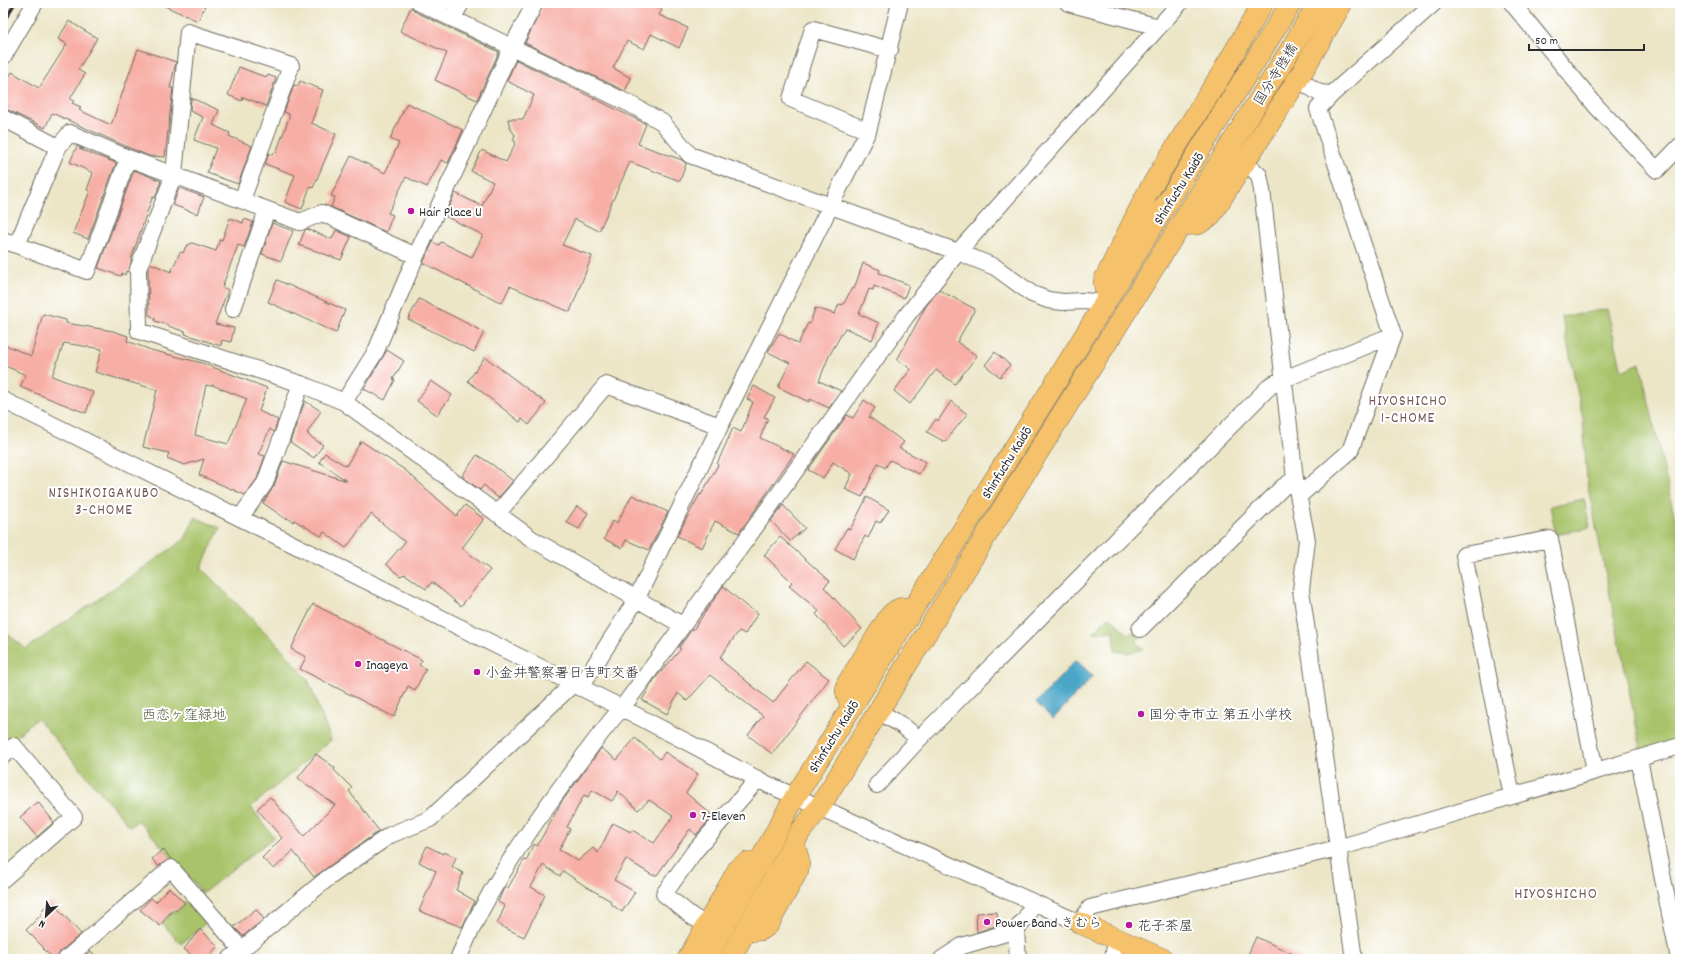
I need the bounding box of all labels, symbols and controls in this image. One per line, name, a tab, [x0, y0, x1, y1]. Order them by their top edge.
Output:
scale bar	[1529, 26, 1644, 52]
text: 50 m	[1535, 33, 1558, 50]
street label: 国分寺陸橋	[1250, 40, 1304, 110]
street label: Shinfuchu Kaidō	[1149, 149, 1210, 229]
place label: Hair Place U	[419, 203, 482, 223]
marker: Hair Place U	[406, 206, 416, 216]
district label: HIYOSHICHO 1-CHOME	[1368, 391, 1448, 430]
street label: Shinfuchu Kaidō	[977, 423, 1038, 503]
district label: NISHIKOIGAKUBO 3-CHOME	[49, 483, 159, 522]
place label: Inageya	[366, 656, 408, 676]
marker: Inageya	[353, 659, 363, 669]
place label: 小金井警察署日吉町交番	[485, 664, 639, 684]
marker: 小金井警察署日吉町交番	[472, 667, 482, 677]
street label: Shinfuchu Kaidō	[804, 697, 865, 777]
park label: 西恋ヶ窪緑地	[142, 706, 226, 726]
place label: 国分寺市立 第五小学校	[1149, 706, 1292, 726]
marker: 国分寺市立 第五小学校	[1136, 709, 1146, 719]
place label: 7-Eleven	[701, 807, 745, 827]
marker: 7-Eleven	[688, 810, 698, 820]
district label: HIYOSHICHO	[1514, 883, 1598, 906]
north arrow	[26, 896, 66, 936]
place label: Power Band きむら	[995, 914, 1103, 934]
text: N	[36, 915, 48, 932]
marker: Power Band きむら	[982, 917, 992, 927]
place label: 花子茶屋	[1137, 917, 1193, 937]
marker: 花子茶屋	[1124, 920, 1134, 930]

